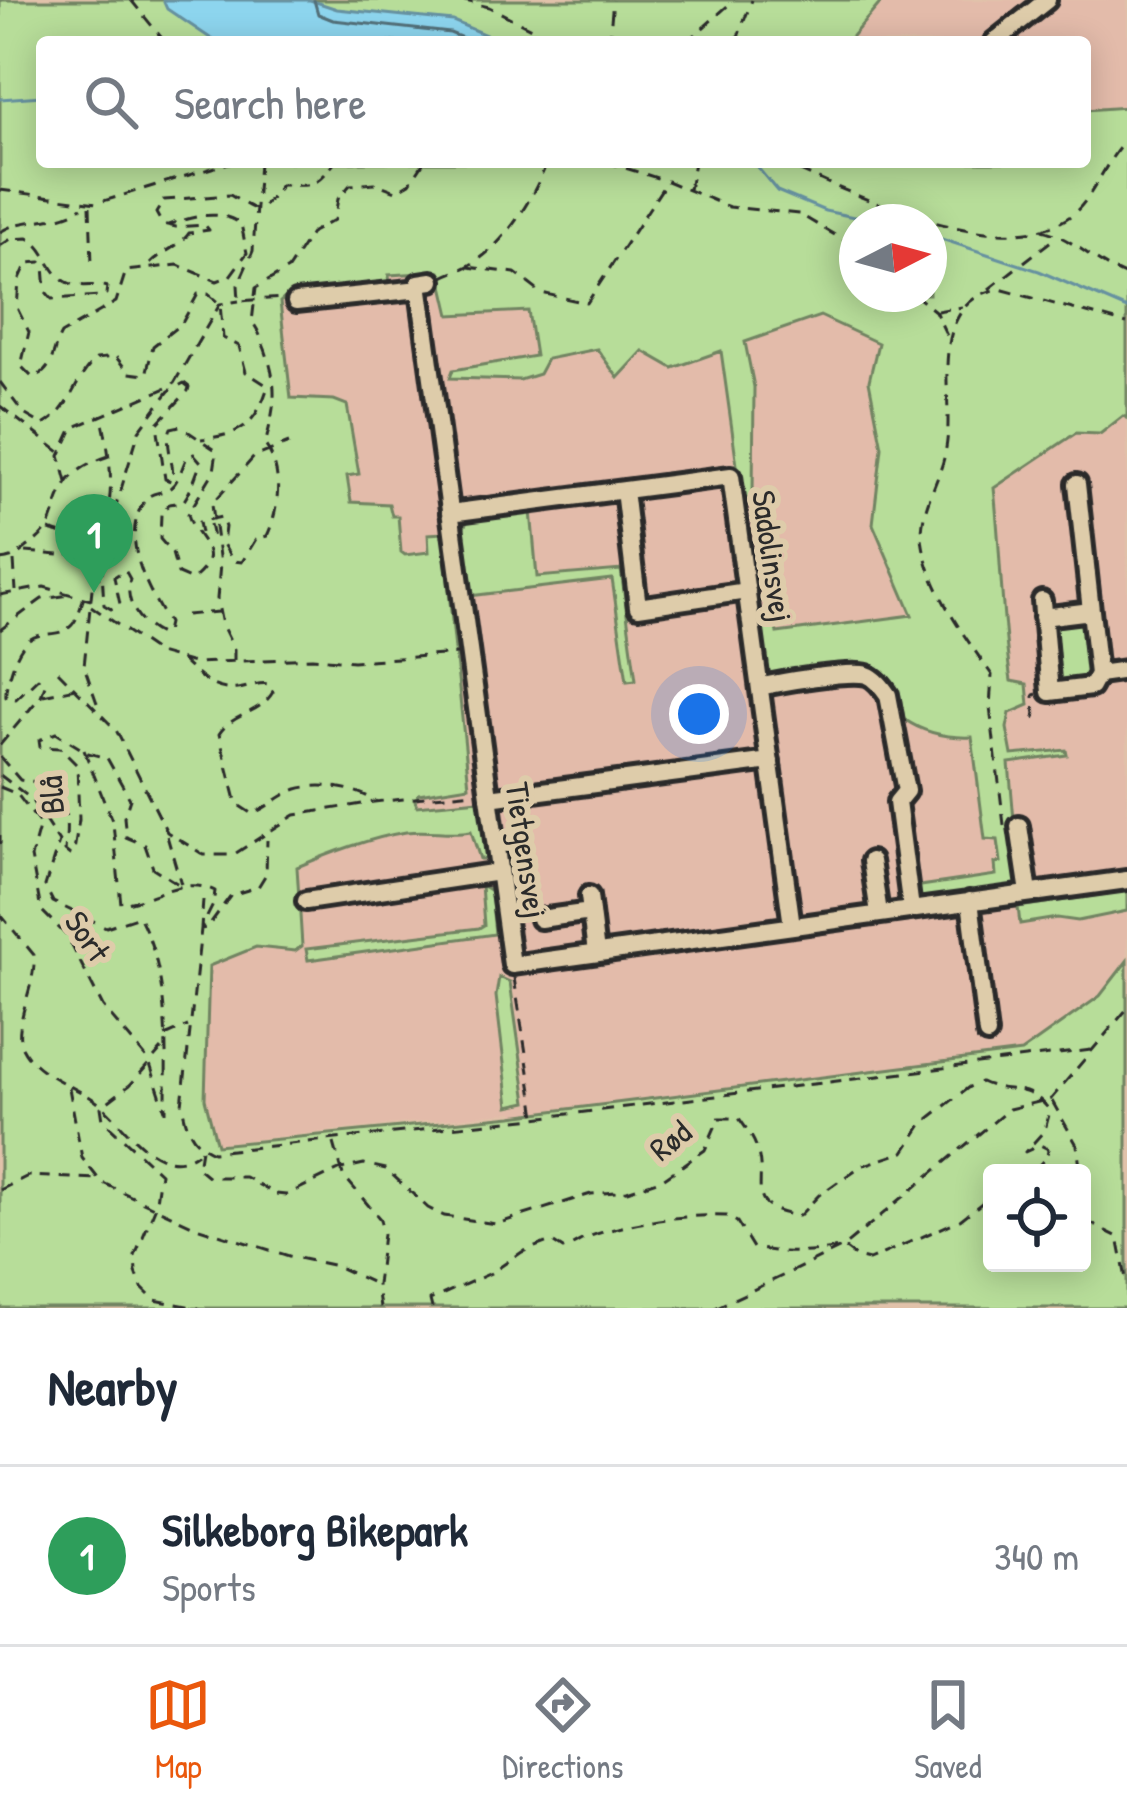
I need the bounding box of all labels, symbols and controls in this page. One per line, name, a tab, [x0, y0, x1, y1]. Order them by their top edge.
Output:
search box	[36, 36, 1091, 168]
icon: search	[78, 69, 144, 135]
text: Search here	[174, 72, 366, 133]
north arrow	[839, 204, 947, 312]
street label: Sadolinsvej	[742, 488, 804, 624]
pin: 1	[55, 494, 133, 593]
your location	[669, 684, 729, 744]
street label: Blå	[28, 774, 74, 816]
street label: Tietgensvej	[495, 779, 558, 921]
street label: Sort	[55, 902, 121, 971]
street label: Rød	[640, 1110, 700, 1170]
map controls	[983, 1164, 1091, 1272]
button: locate	[983, 1164, 1091, 1272]
text: Nearby	[48, 1352, 178, 1421]
text: Silkeborg Bikepark	[162, 1499, 468, 1560]
text: 1	[80, 1529, 94, 1582]
text: 340 m	[994, 1529, 1079, 1582]
text: Sports	[162, 1560, 256, 1613]
tab: Map	[145, 1672, 211, 1788]
tab: Directions	[502, 1672, 624, 1788]
tab: Saved	[914, 1672, 982, 1788]

